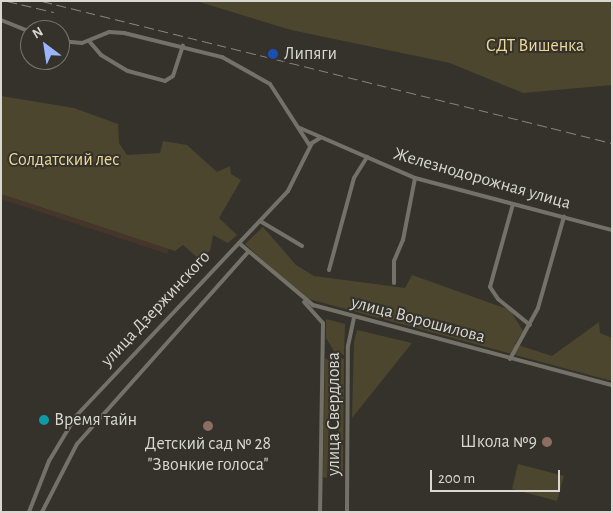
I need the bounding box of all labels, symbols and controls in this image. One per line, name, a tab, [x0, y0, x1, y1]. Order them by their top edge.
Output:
north arrow	[20, 20, 70, 70]
text: N	[30, 24, 46, 42]
park label: СДТ Вишенка	[486, 35, 584, 57]
place label: Липяги	[284, 43, 337, 65]
marker: Липяги	[266, 47, 280, 61]
street label: Железнодорожная улица	[391, 143, 573, 215]
park label: Солдатский лес	[8, 149, 120, 171]
street label: улица Дзержинского	[97, 247, 215, 371]
street label: улица Ворошилова	[349, 292, 487, 348]
street label: улица Свердлова	[323, 352, 345, 476]
place label: Время тайн	[54, 409, 137, 431]
marker: Время тайн	[38, 414, 50, 426]
marker: Детский сад № 28 "Звонкие голоса"	[202, 420, 214, 432]
place label: Школа №9	[460, 431, 537, 453]
place label: Детский сад № 28 "Звонкие голоса"	[145, 434, 271, 476]
marker: Школа №9	[541, 436, 553, 448]
scale bar	[433, 460, 563, 492]
text: 200 m	[438, 471, 475, 486]

